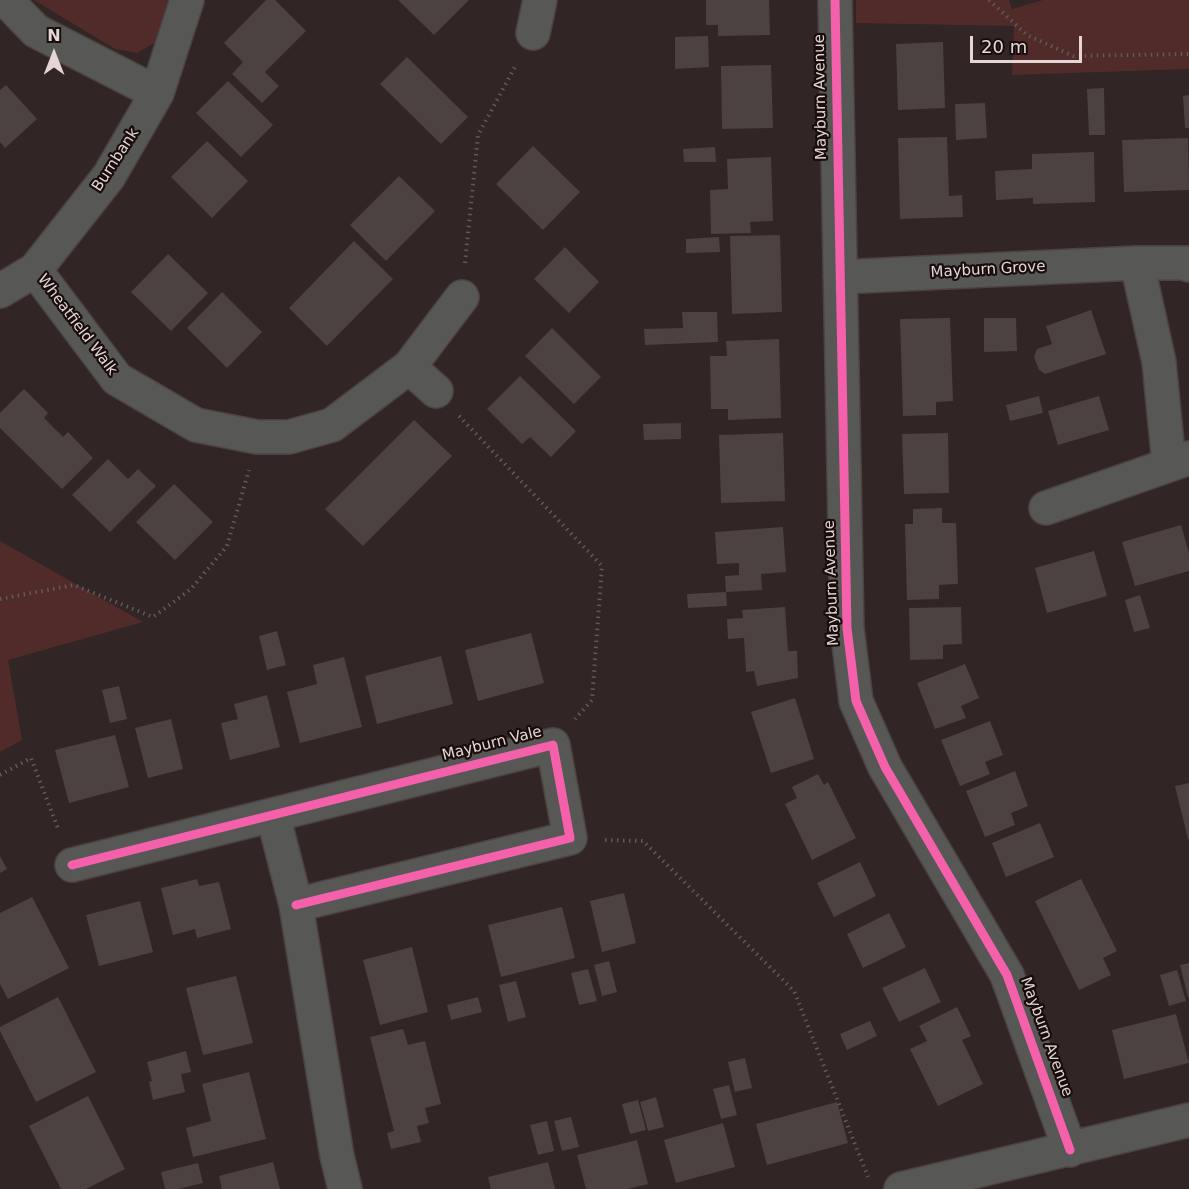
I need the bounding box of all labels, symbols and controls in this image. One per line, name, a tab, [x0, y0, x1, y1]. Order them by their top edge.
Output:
north arrow	[24, 24, 84, 84]
scale bar	[973, 24, 1086, 62]
text: N	[47, 26, 61, 45]
street label: Mayburn Avenue	[811, 34, 831, 160]
text: 20 m	[981, 36, 1027, 57]
street label: Burnbank	[89, 125, 143, 195]
street label: Mayburn Grove	[930, 258, 1046, 282]
street label: Wheatfield Walk	[33, 271, 121, 379]
street label: Mayburn Avenue	[821, 520, 843, 646]
street label: Mayburn Vale	[440, 723, 544, 765]
street label: Mayburn Avenue	[1016, 975, 1076, 1099]

